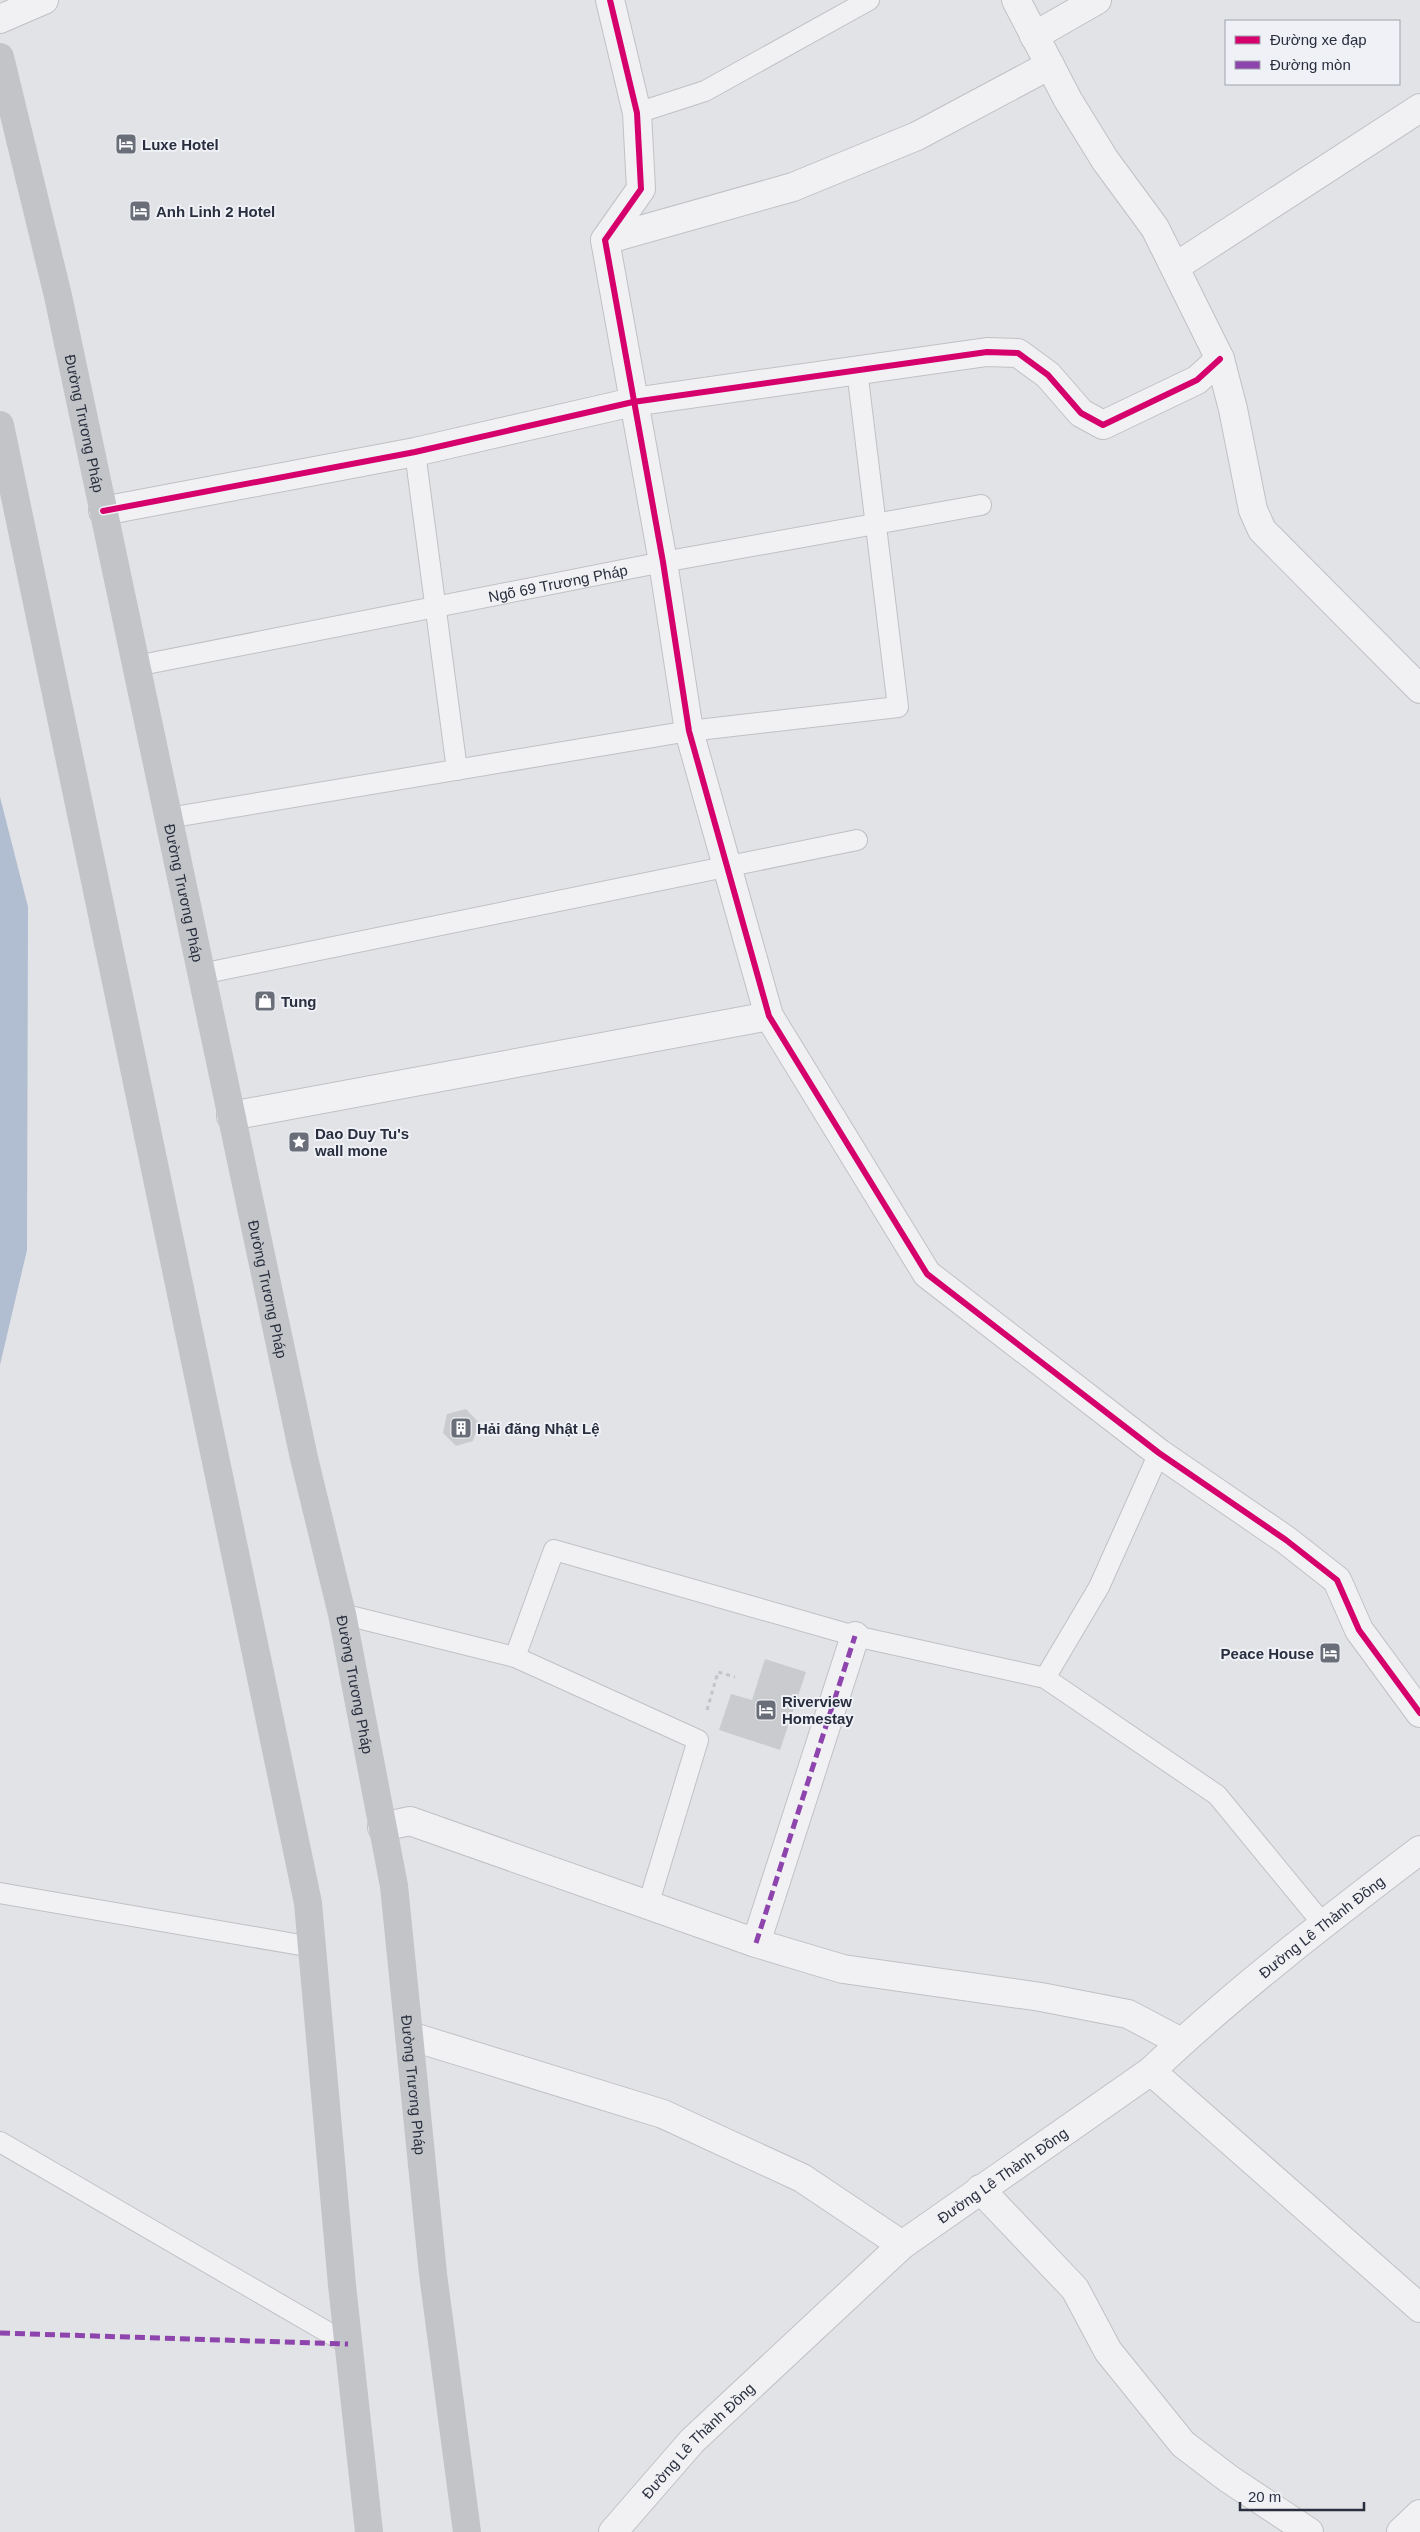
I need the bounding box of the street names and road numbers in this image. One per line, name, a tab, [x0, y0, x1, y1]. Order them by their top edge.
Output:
street label: Đường Trương Pháp	[62, 353, 108, 494]
street label: Ngõ 69 Trương Pháp	[487, 561, 629, 605]
street label: Đường Trương Pháp	[161, 822, 207, 963]
street label: Đường Trương Pháp	[245, 1218, 291, 1360]
street label: Đường Trương Pháp	[334, 1614, 377, 1755]
street label: Đường Lê Thành Đồng	[1255, 1872, 1387, 1981]
street label: Đường Trương Pháp	[398, 2014, 429, 2156]
street label: Đường Lê Thành Đồng	[934, 2124, 1071, 2226]
street label: Đường Lê Thành Đồng	[638, 2379, 758, 2502]

